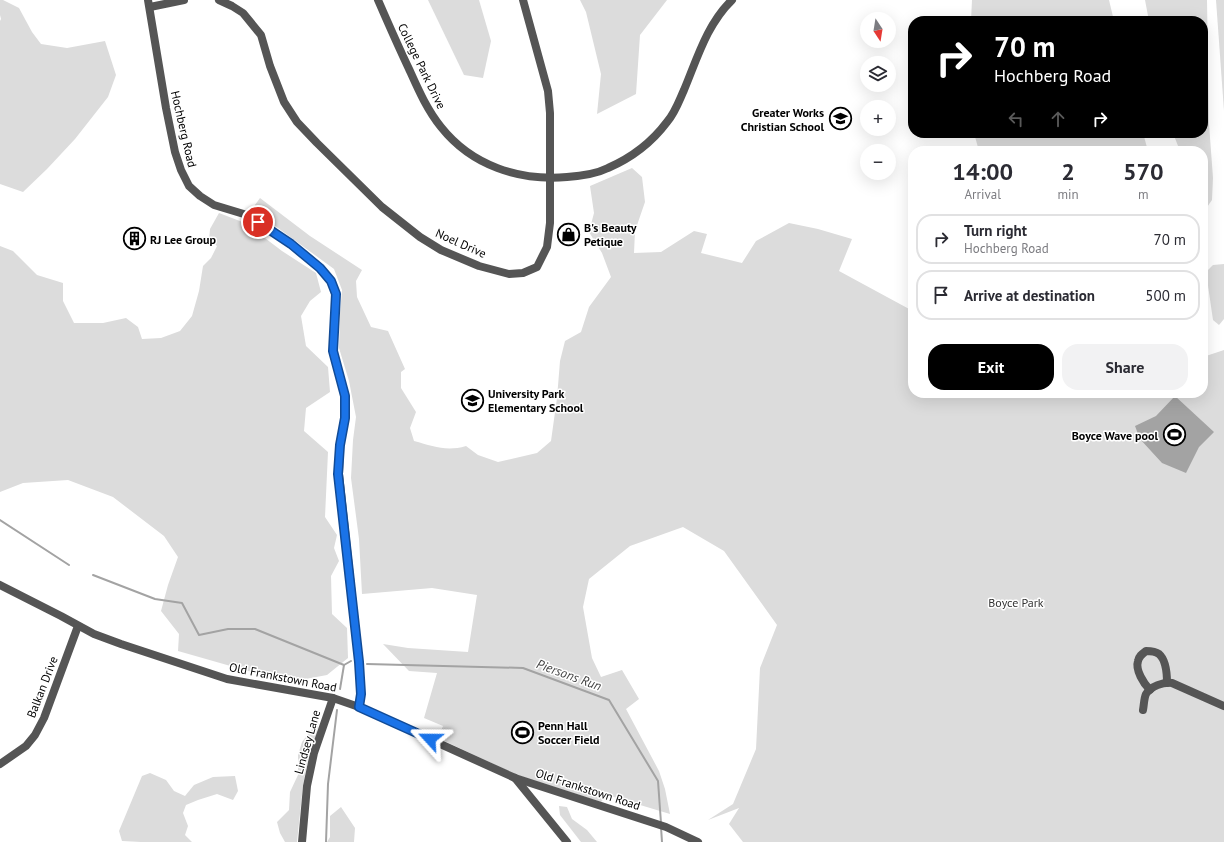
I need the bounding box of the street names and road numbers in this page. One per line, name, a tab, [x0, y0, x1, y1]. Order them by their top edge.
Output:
street label: College Park Drive	[395, 21, 449, 111]
street label: Hochberg Road	[168, 89, 200, 169]
street label: Noel Drive	[433, 225, 489, 261]
street label: Balkan Drive	[23, 654, 61, 720]
street label: Old Frankstown Road	[228, 659, 338, 695]
street label: Lindsey Lane	[291, 708, 323, 776]
street label: Old Frankstown Road	[534, 765, 642, 813]

